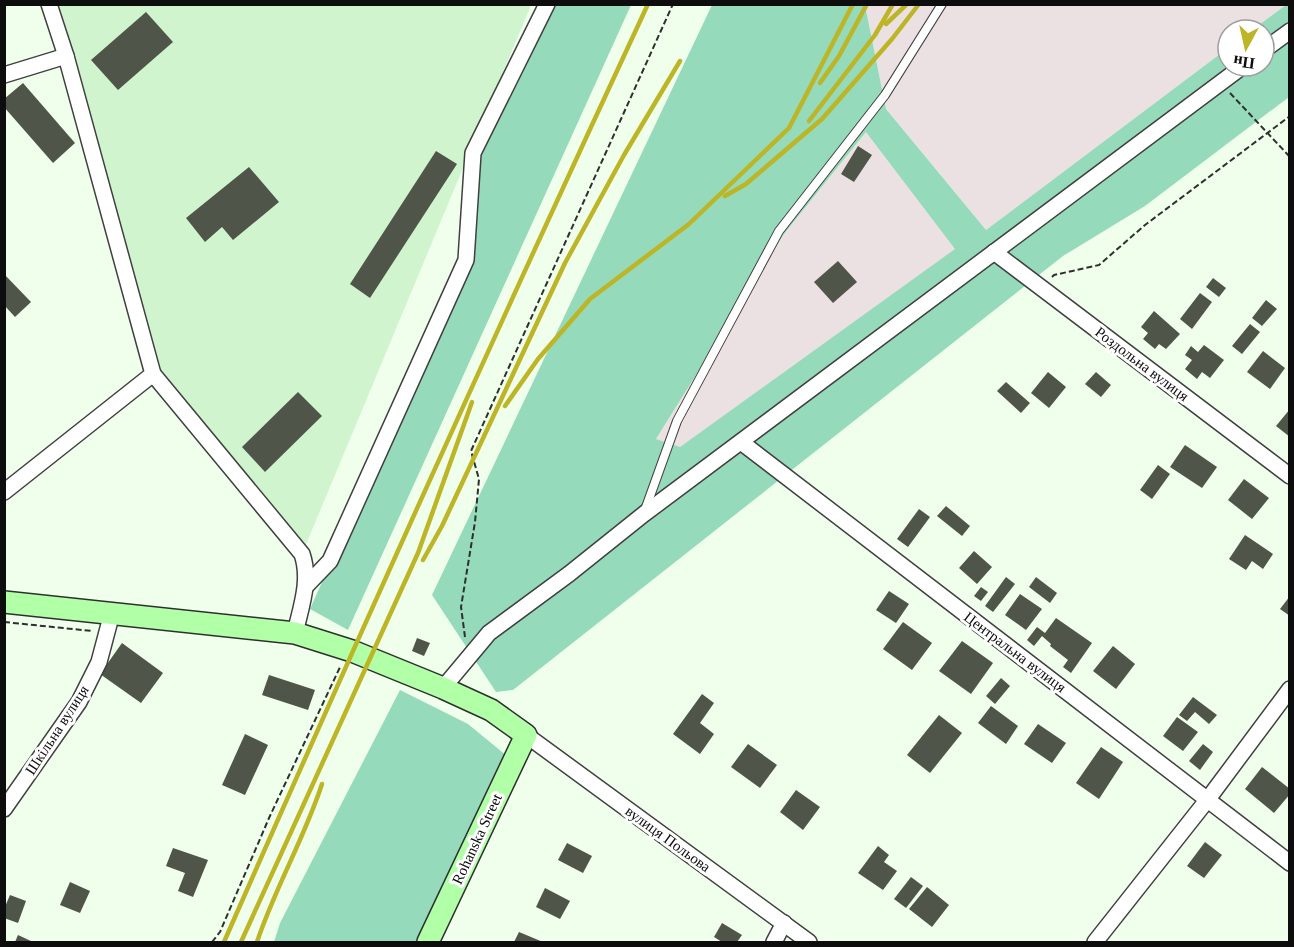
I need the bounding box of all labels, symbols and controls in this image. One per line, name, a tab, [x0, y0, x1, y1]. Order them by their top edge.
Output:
north arrow	[1216, 18, 1276, 78]
text: Пн	[1232, 52, 1256, 72]
street label: Роздольна вулиця	[1092, 324, 1192, 404]
street label: Центральна вулиця	[961, 609, 1069, 696]
street label: Шкільна вулиця	[22, 682, 92, 778]
street label: Rohanska Street	[449, 791, 505, 887]
street label: вулиця Польова	[622, 803, 714, 875]

